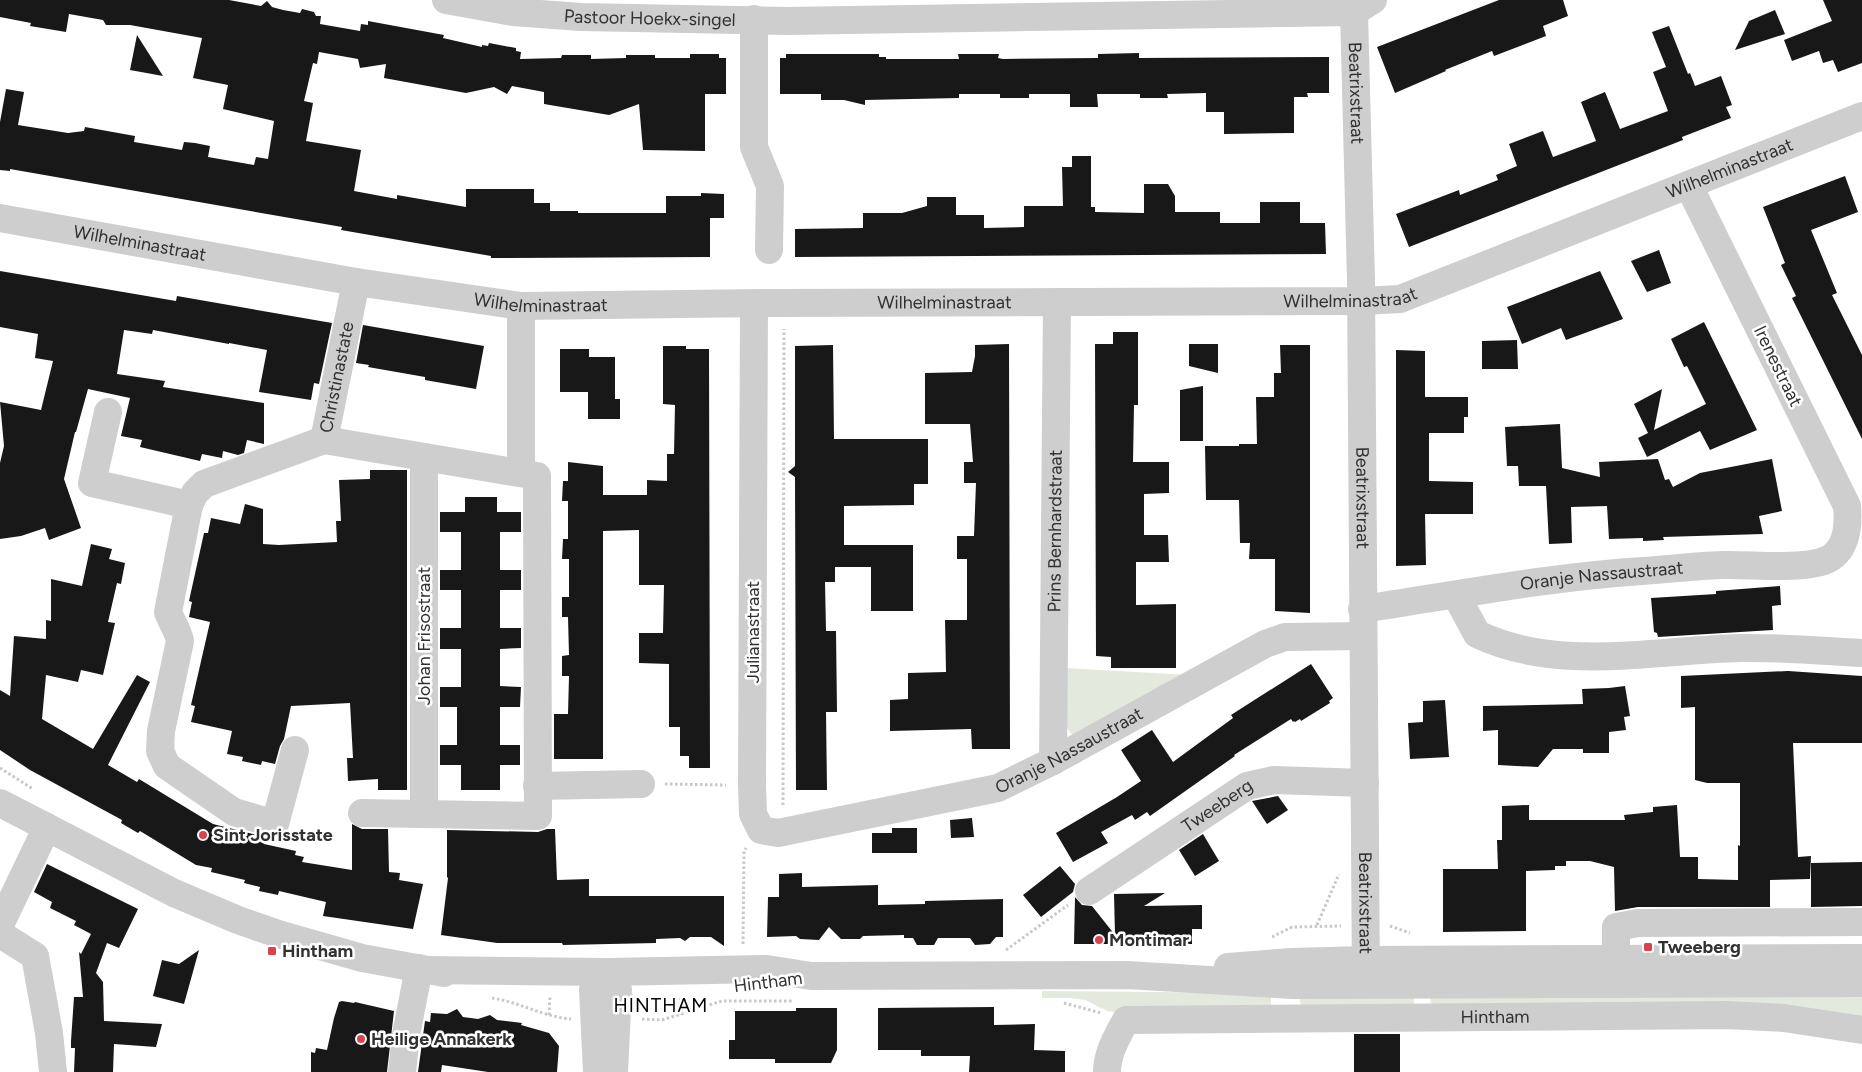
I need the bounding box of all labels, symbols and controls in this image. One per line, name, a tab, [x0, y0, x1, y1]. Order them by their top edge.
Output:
street label: Pastoor Hoekx-singel	[563, 5, 736, 31]
street label: Beatrixstraat	[1344, 42, 1368, 145]
street label: Wilhelminastraat	[1663, 133, 1796, 203]
street label: Wilhelminastraat	[72, 220, 208, 266]
street label: Wilhelminastraat	[1283, 282, 1421, 312]
street label: Wilhelminastraat	[472, 288, 608, 317]
street label: Wilhelminastraat	[877, 291, 1012, 314]
street label: Christinastate	[315, 320, 359, 435]
street label: Irenestraat	[1749, 322, 1807, 410]
street label: Beatrixstraat	[1351, 447, 1374, 549]
street label: Prins Bernhardstraat	[1043, 449, 1067, 613]
street label: Oranje Nassaustraat	[1519, 557, 1684, 595]
street label: Johan Frisostraat	[413, 567, 435, 705]
street label: Julianastraat	[742, 581, 764, 683]
street label: Oranje Nassaustraat	[992, 702, 1147, 799]
street label: Tweeberg	[1178, 774, 1257, 837]
place label: Sint Jorisstate	[213, 824, 333, 846]
marker: Sint Jorisstate	[197, 829, 209, 841]
street label: Beatrixstraat	[1354, 852, 1377, 954]
place label: Montimar	[1109, 929, 1189, 951]
marker: Montimar	[1093, 934, 1105, 946]
place label: Tweeberg	[1658, 936, 1741, 958]
place label: Hintham	[282, 940, 353, 962]
marker: Tweeberg	[1642, 941, 1654, 953]
marker: Hintham	[266, 945, 278, 957]
street label: Hintham	[732, 967, 804, 997]
district label: HINTHAM	[614, 994, 708, 1017]
street label: Hintham	[1460, 1006, 1530, 1028]
place label: Heilige Annakerk	[371, 1028, 512, 1050]
marker: Heilige Annakerk	[355, 1033, 367, 1045]

